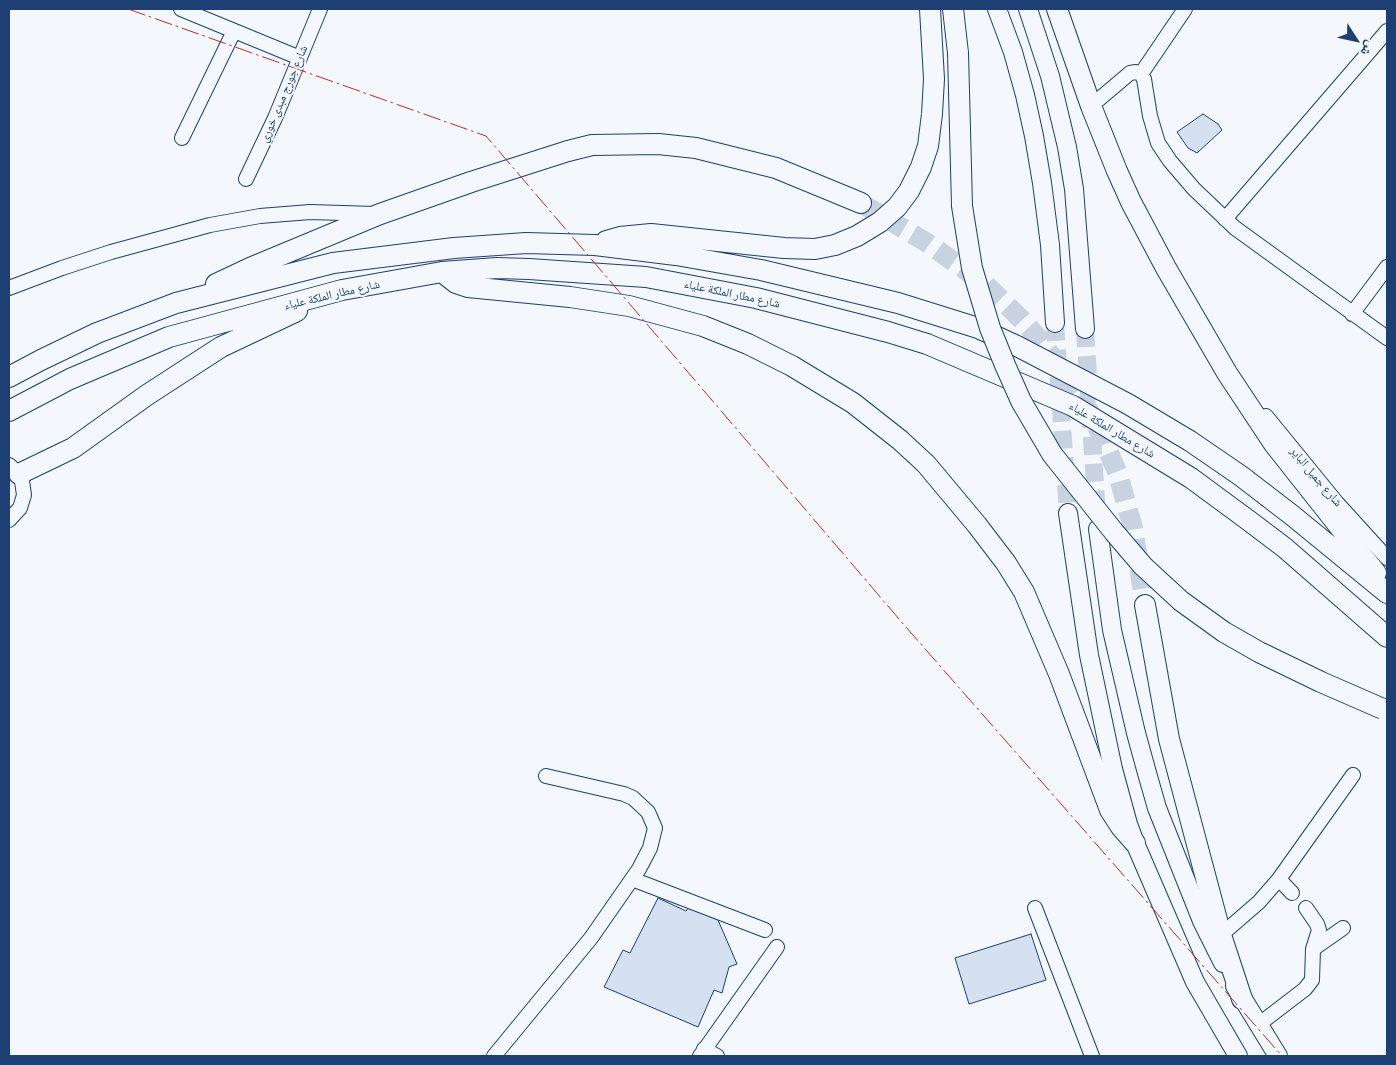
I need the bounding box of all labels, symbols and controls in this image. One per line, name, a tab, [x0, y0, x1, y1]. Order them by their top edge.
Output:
north arrow	[1331, 15, 1381, 65]
text: ش	[1357, 37, 1380, 60]
street label: شارع جورج مبدى خوري	[257, 43, 311, 145]
street label: شارع مطار الملكة علياء	[283, 277, 381, 313]
street label: شارع مطار الملكة علياء	[683, 277, 781, 311]
street label: شارع مطار الملكة علياء	[1066, 399, 1158, 461]
street label: شارع جميل الباير	[1287, 444, 1345, 510]

